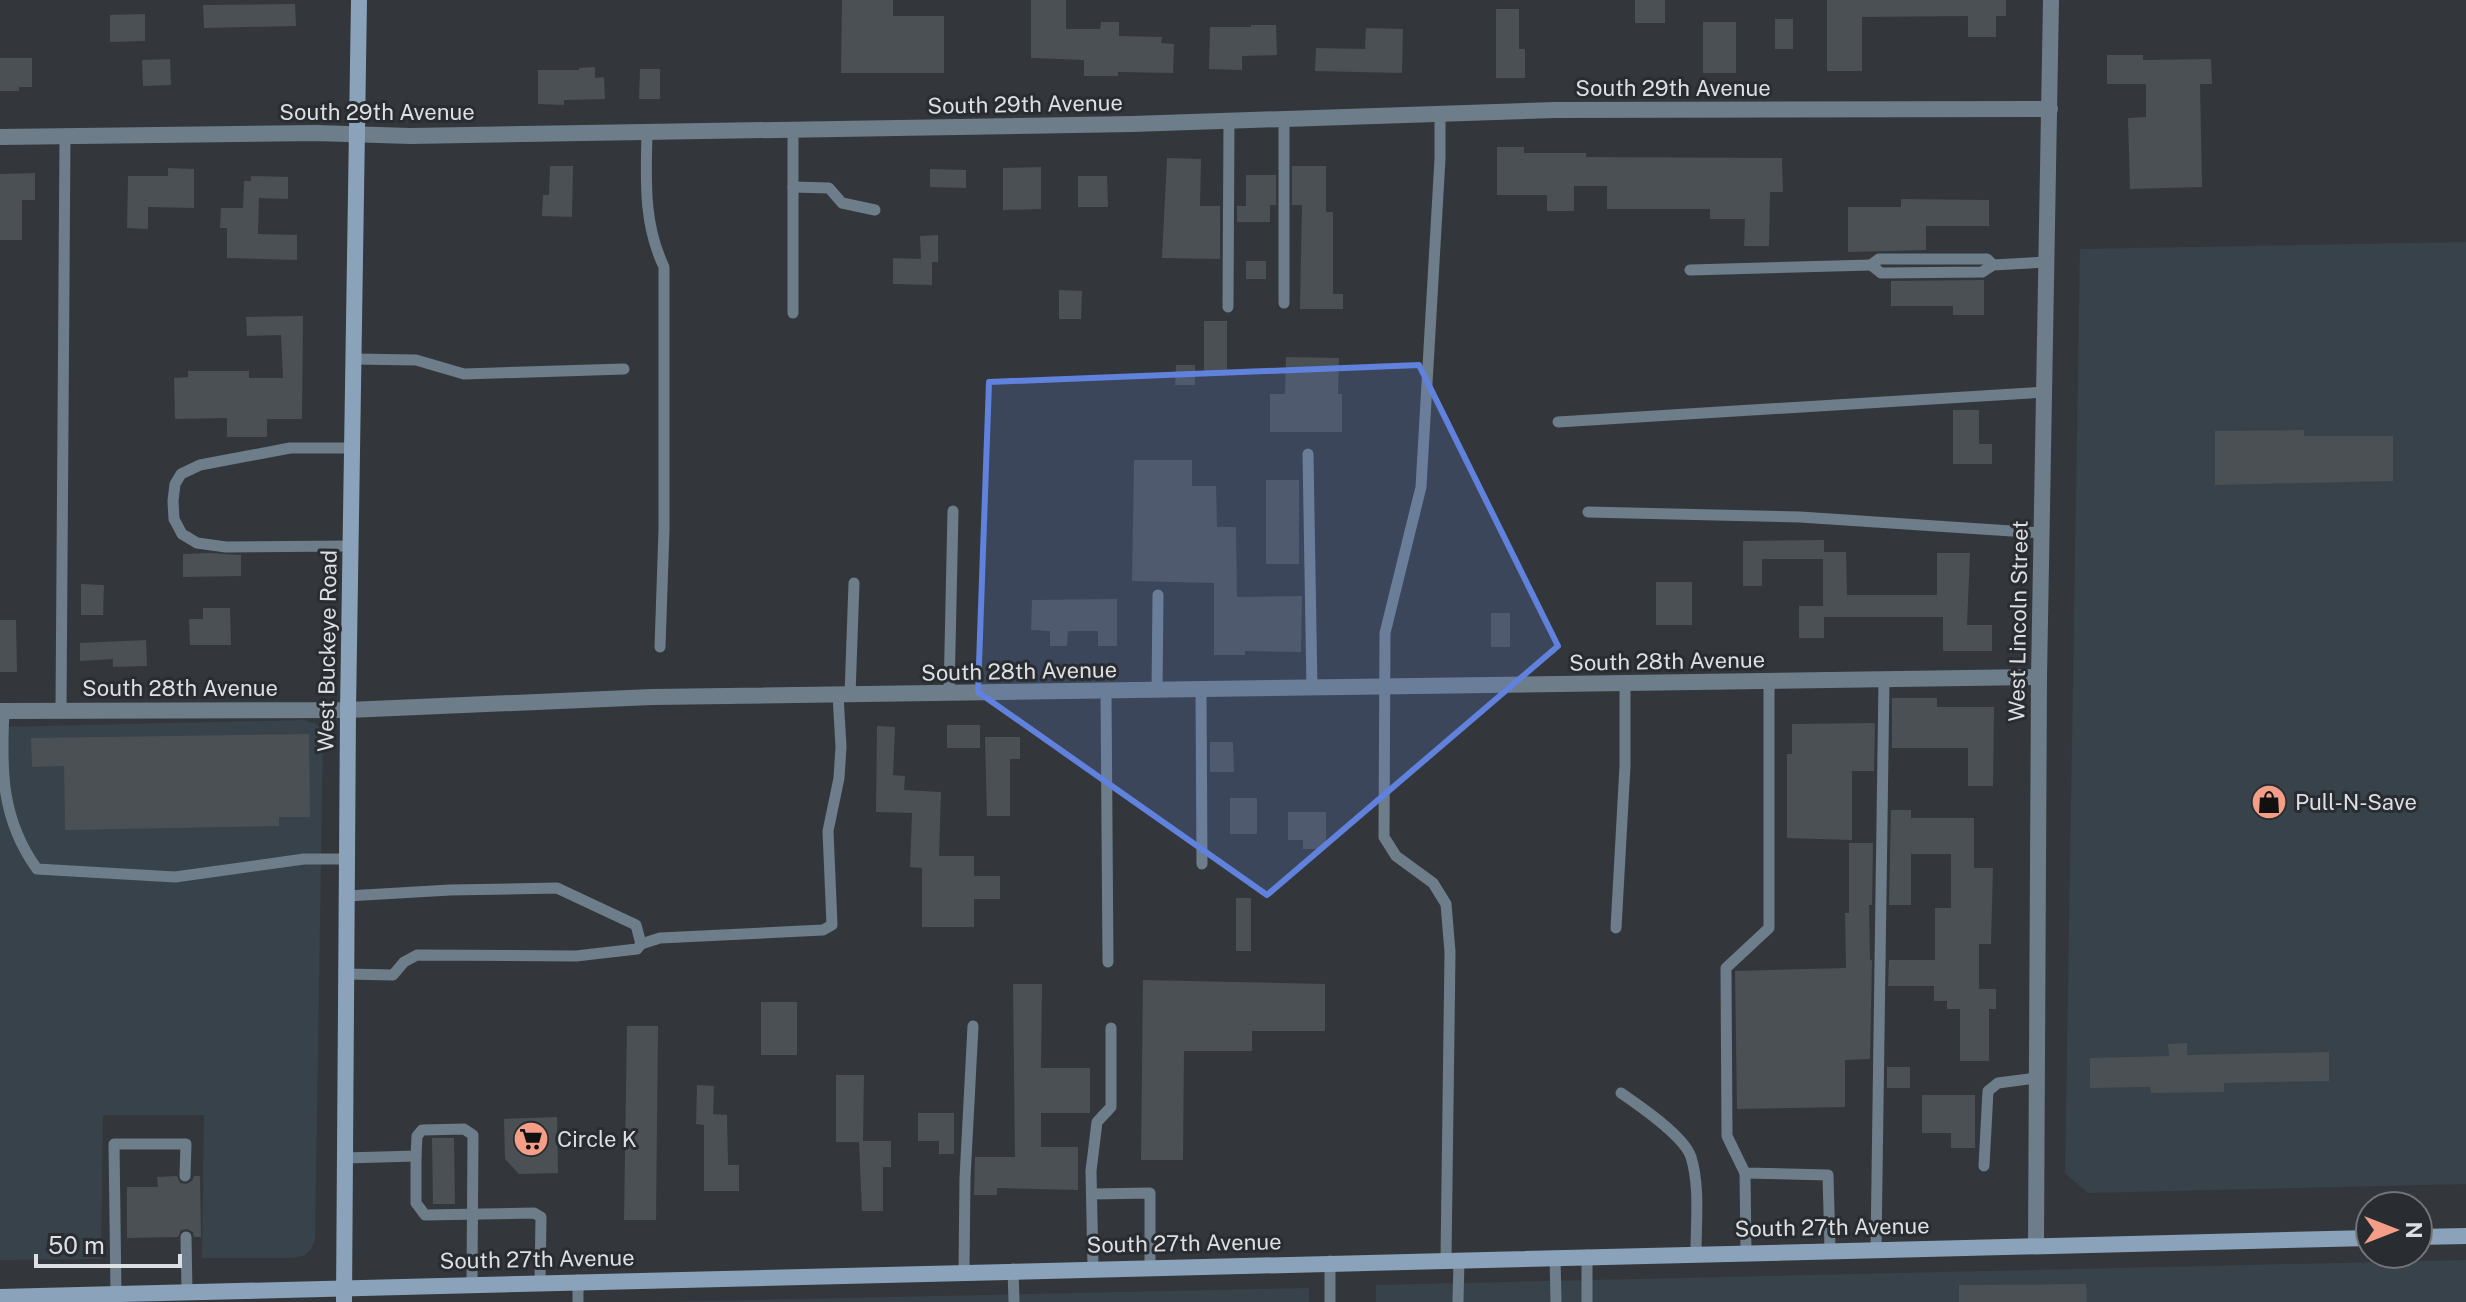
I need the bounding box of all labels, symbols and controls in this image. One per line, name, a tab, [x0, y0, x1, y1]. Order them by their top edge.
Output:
street label: South 29th Avenue	[1575, 75, 1771, 101]
street label: South 29th Avenue	[927, 89, 1123, 119]
street label: South 29th Avenue	[279, 99, 475, 125]
street label: West Lincoln Street	[2003, 520, 2033, 722]
street label: West Buckeye Road	[312, 550, 342, 752]
street label: South 28th Avenue	[1569, 646, 1765, 676]
street label: South 28th Avenue	[921, 656, 1117, 686]
street label: South 28th Avenue	[82, 675, 278, 701]
shop icon: Pull-N-Save	[2250, 783, 2288, 821]
place label: Pull-N-Save	[2295, 789, 2417, 815]
supermarket icon: Circle K	[512, 1120, 550, 1158]
place label: Circle K	[557, 1126, 637, 1152]
north arrow	[2354, 1190, 2434, 1270]
street label: South 27th Avenue	[1734, 1212, 1930, 1242]
scale bar	[36, 1218, 180, 1268]
text: N	[2401, 1221, 2427, 1239]
street label: South 27th Avenue	[1086, 1228, 1282, 1258]
text: 50 m	[48, 1231, 105, 1259]
street label: South 27th Avenue	[439, 1244, 635, 1274]

